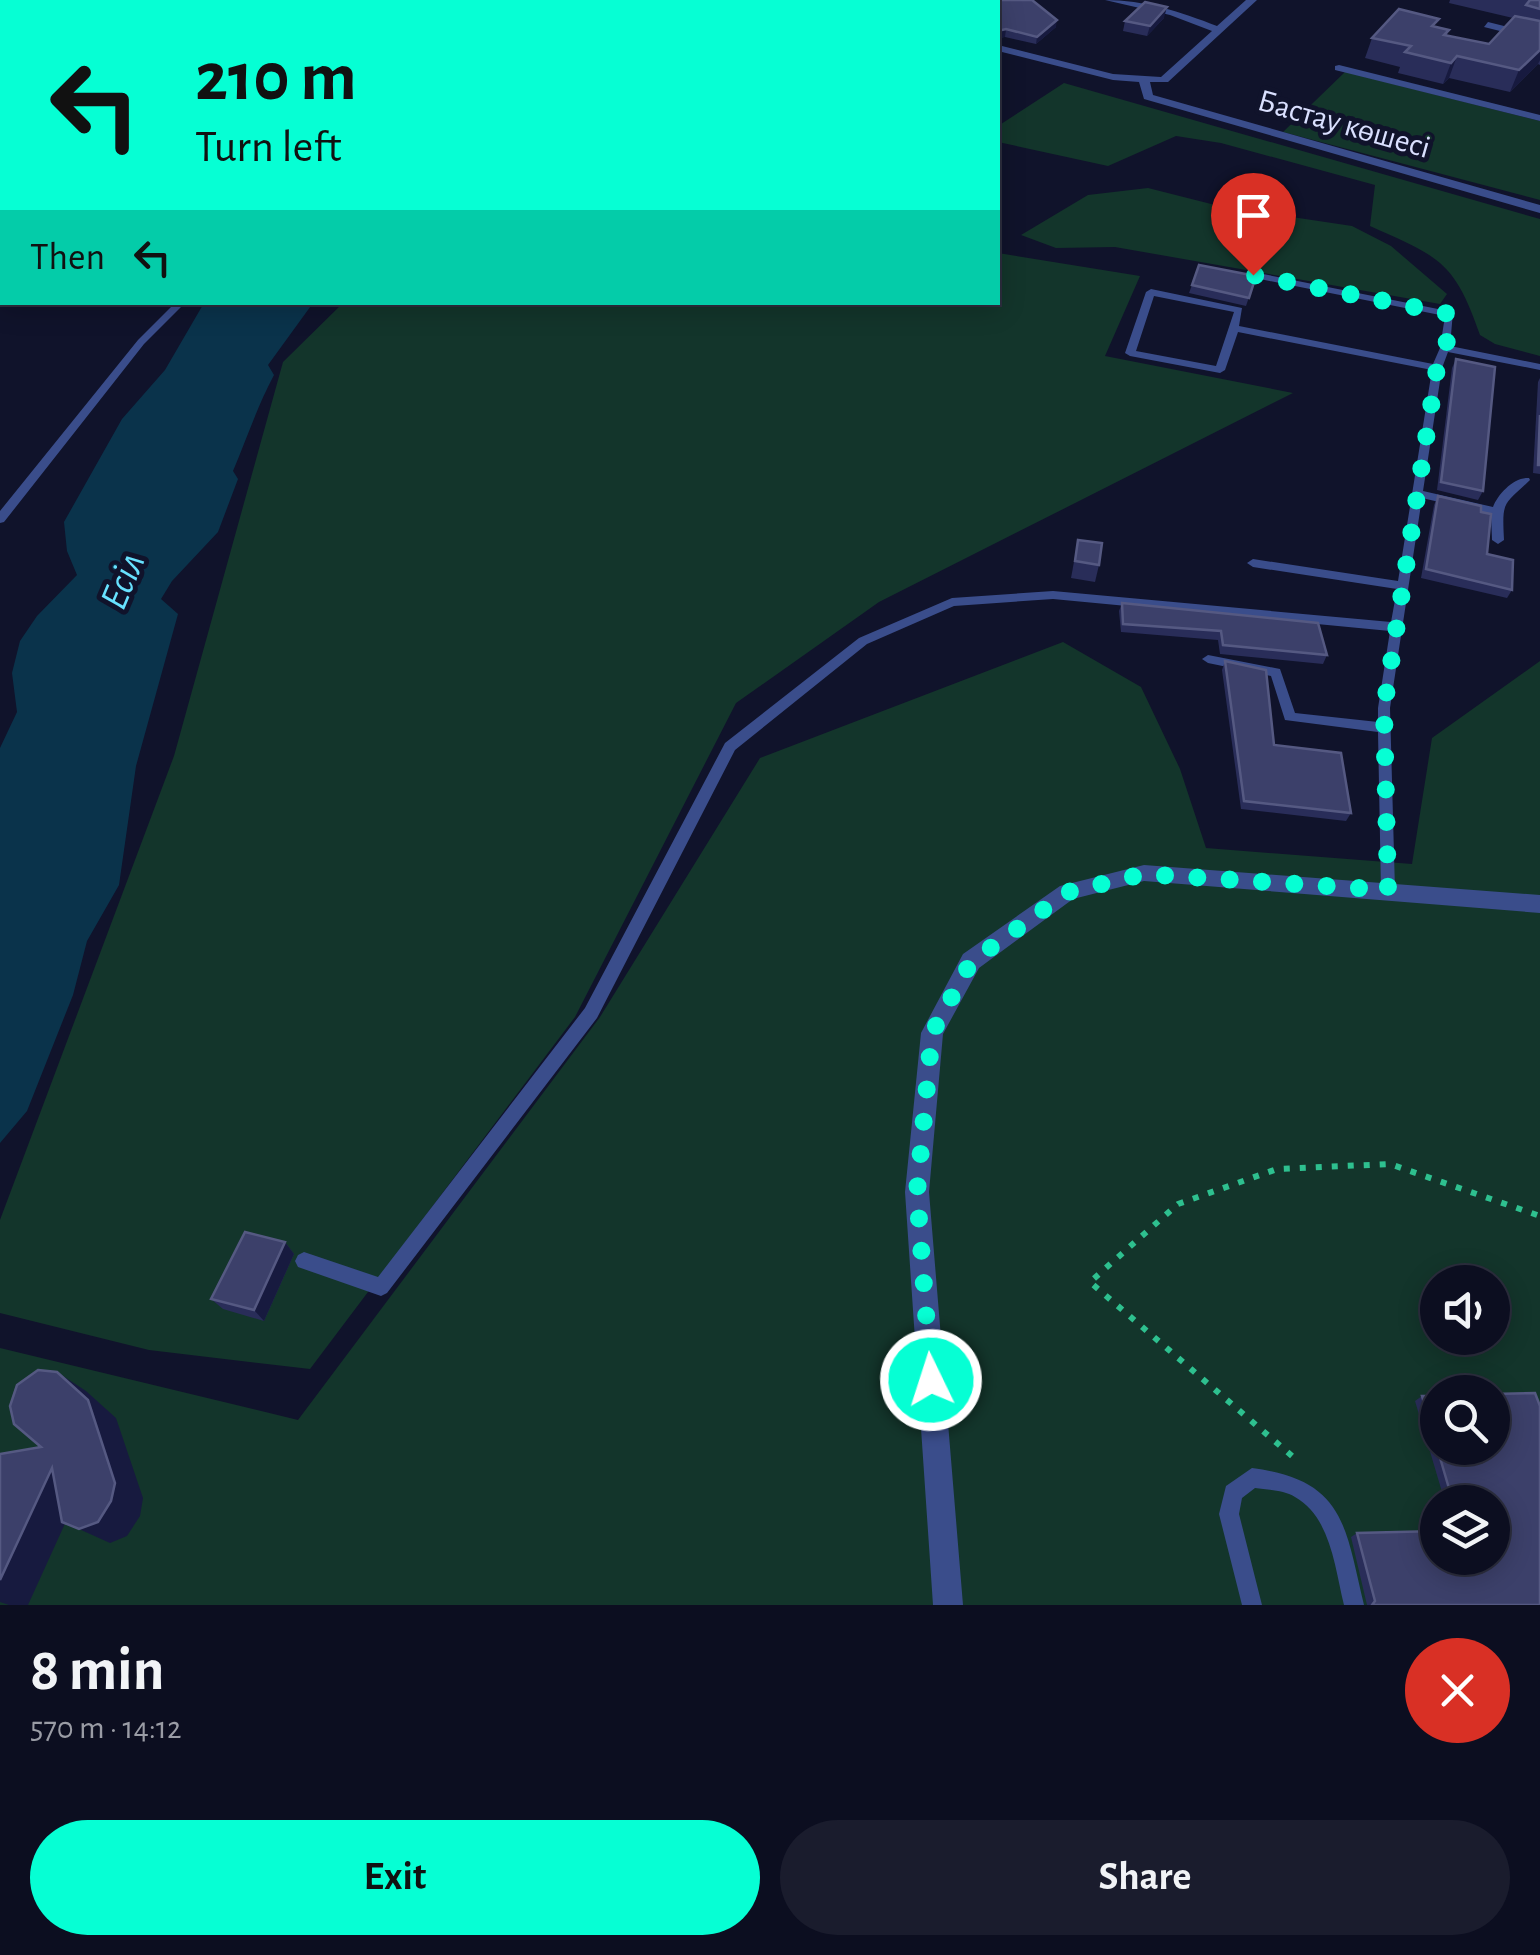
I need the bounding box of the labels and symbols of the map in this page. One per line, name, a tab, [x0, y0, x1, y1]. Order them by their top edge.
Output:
street label: Бастау көшесі	[1254, 84, 1434, 164]
pin	[1211, 173, 1296, 276]
water label: Есіл	[93, 547, 153, 615]
position arrow	[879, 1328, 983, 1432]

